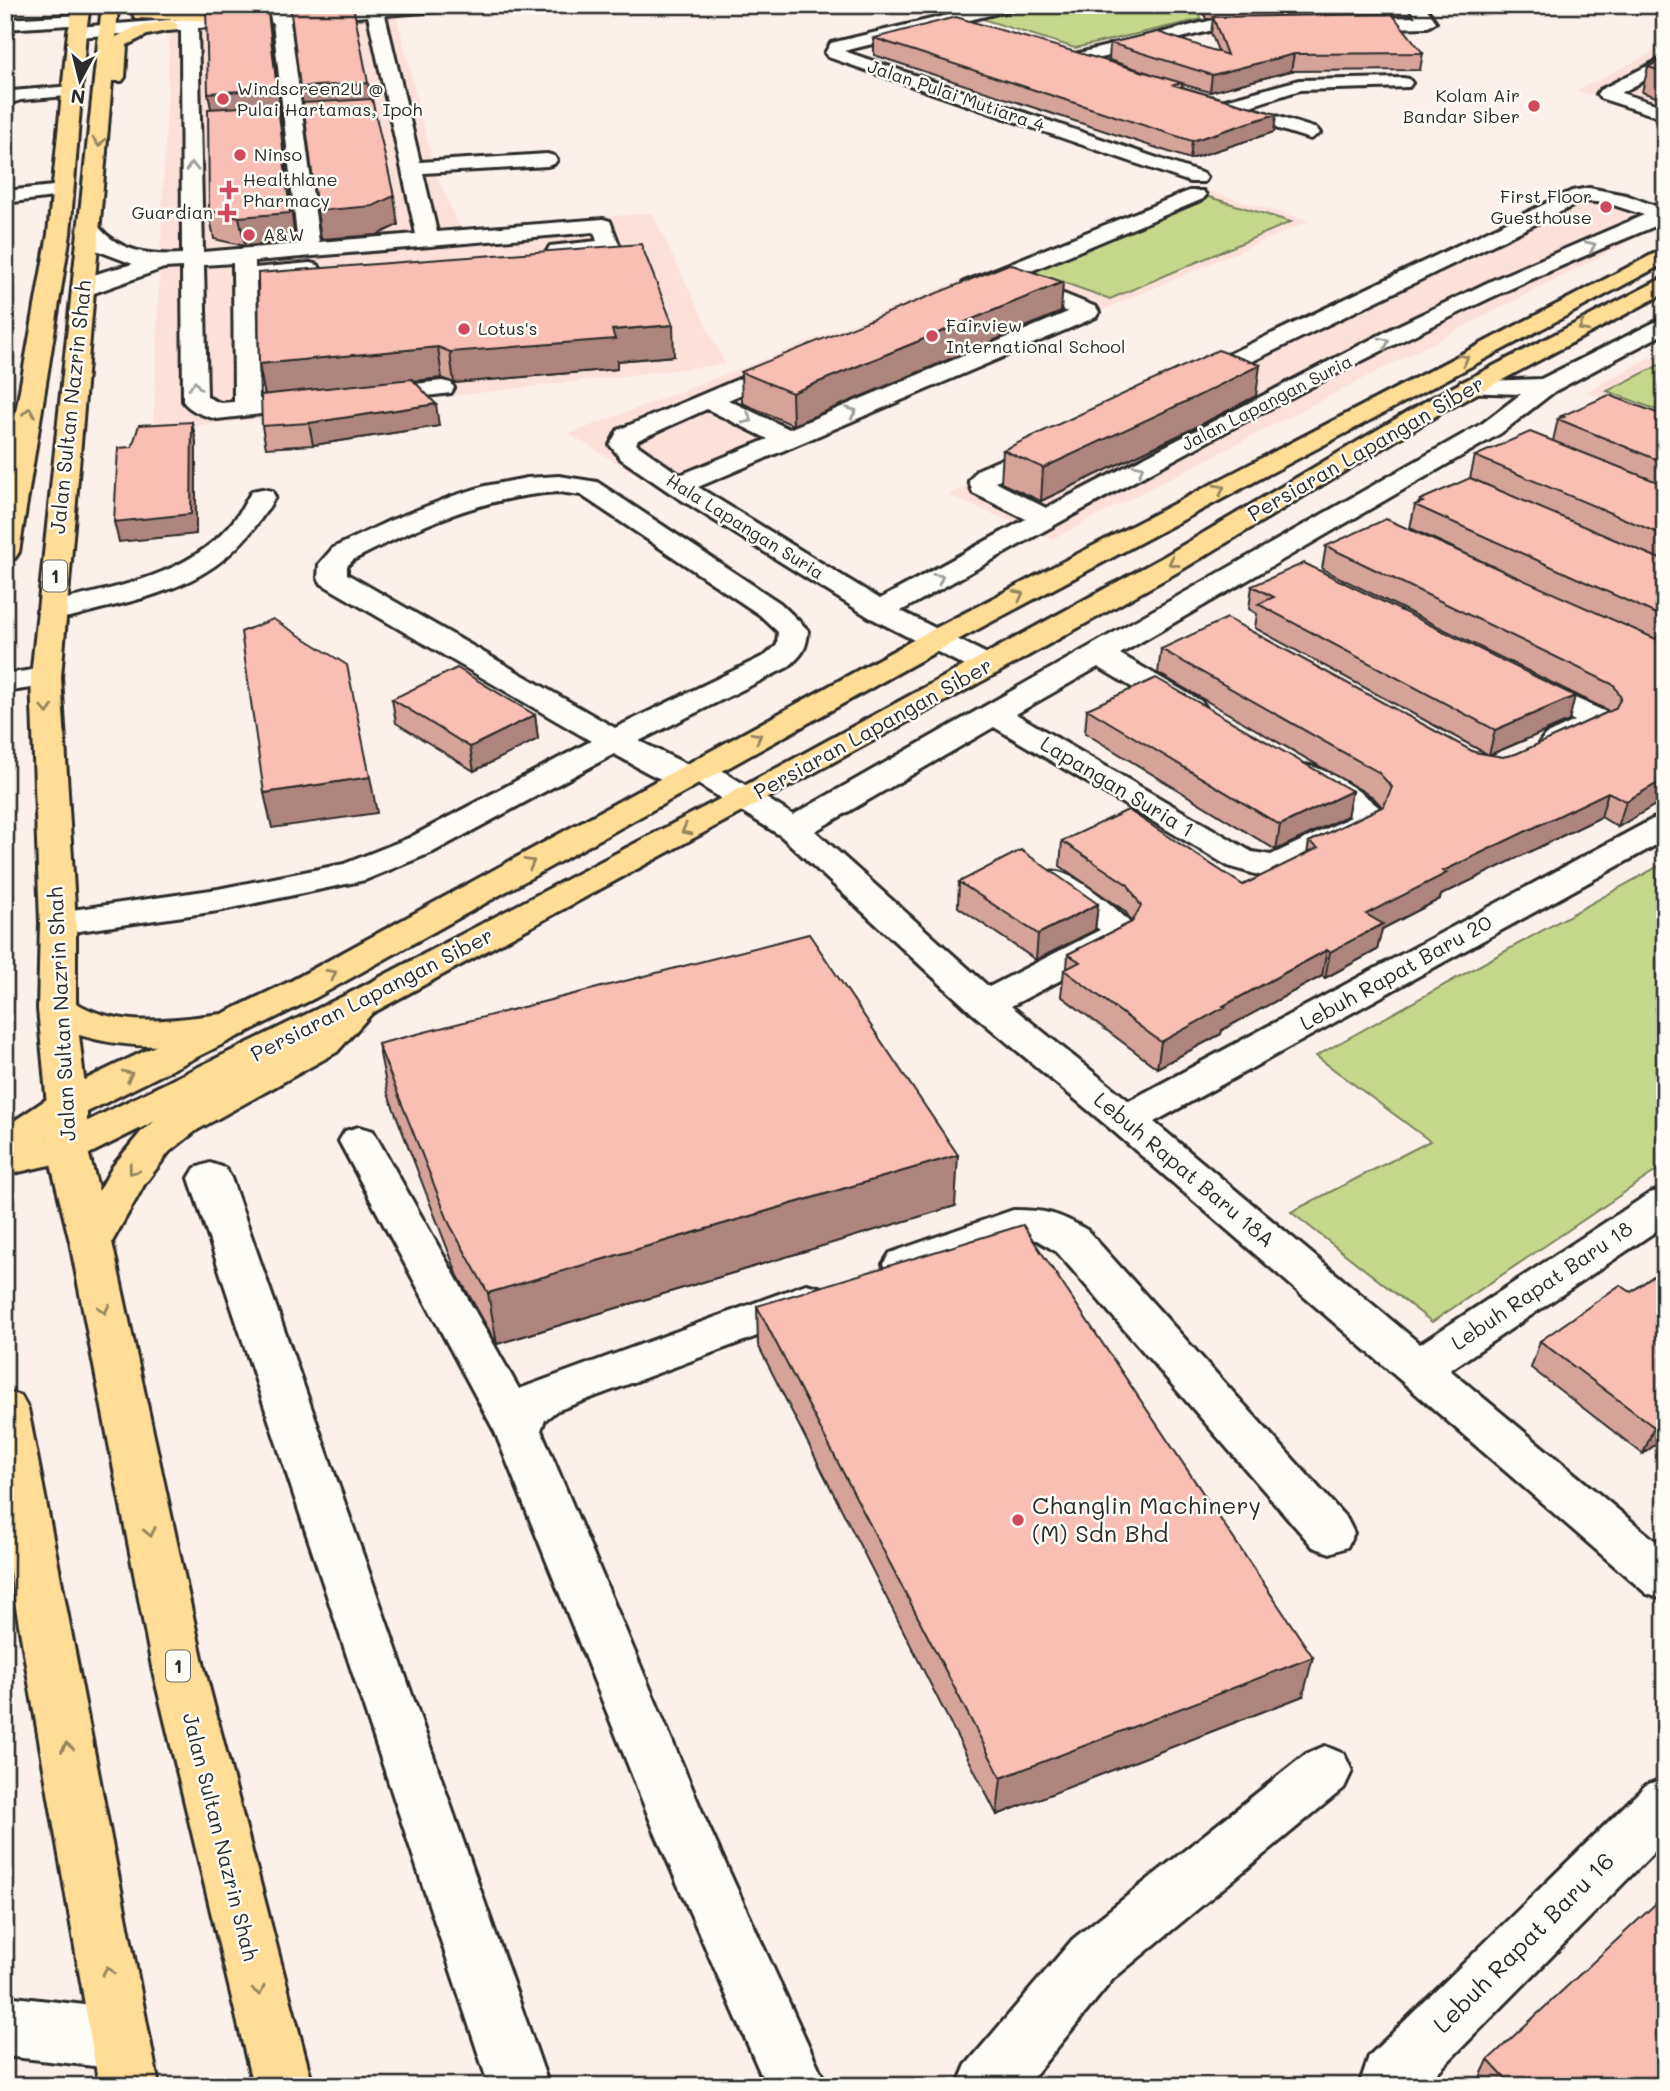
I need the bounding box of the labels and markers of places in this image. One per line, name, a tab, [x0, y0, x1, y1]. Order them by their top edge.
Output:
place label: Windscreen2U @ Pulai Hartamas, Ipoh	[237, 76, 422, 121]
place label: Kolam Air Bandar Siber	[1403, 83, 1520, 128]
marker: Windscreen2U @ Pulai Hartamas, Ipoh	[215, 91, 231, 107]
marker: Kolam Air Bandar Siber	[1526, 98, 1542, 114]
place label: Ninso	[254, 142, 303, 166]
marker: Ninso	[232, 147, 248, 163]
place label: Healthlane Pharmacy	[243, 167, 338, 212]
marker: Healthlane Pharmacy	[221, 182, 237, 198]
place label: First Floor Guesthouse	[1490, 184, 1592, 229]
marker: First Floor Guesthouse	[1598, 199, 1614, 215]
place label: Guardian	[131, 200, 213, 224]
marker: Guardian	[219, 205, 235, 221]
place label: A&W	[263, 222, 304, 246]
marker: A&W	[241, 227, 257, 243]
place label: Fairview International School	[946, 313, 1125, 358]
place label: Lotus's	[478, 316, 537, 340]
marker: Lotus's	[456, 321, 472, 337]
marker: Fairview International School	[924, 328, 940, 344]
place label: Changlin Machinery (M) Sdn Bhd	[1032, 1489, 1261, 1548]
marker: Changlin Machinery (M) Sdn Bhd	[1010, 1512, 1026, 1528]

